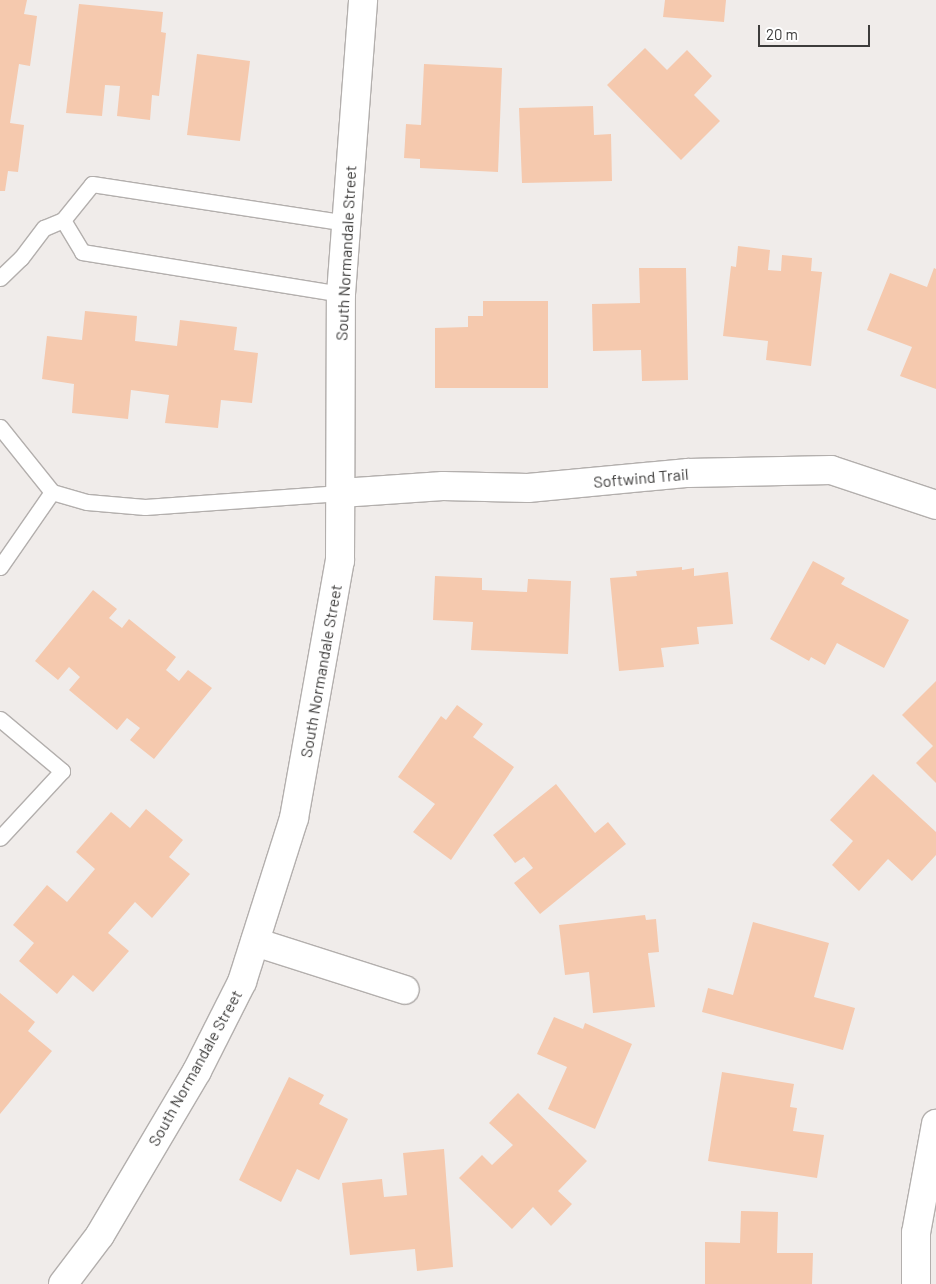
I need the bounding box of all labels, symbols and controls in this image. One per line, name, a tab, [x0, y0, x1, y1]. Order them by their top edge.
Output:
scale bar	[761, 15, 874, 47]
text: 20 m	[766, 25, 798, 43]
street label: South Normandale Street	[332, 165, 360, 341]
street label: Softwind Trail	[593, 464, 689, 492]
street label: South Normandale Street	[296, 583, 346, 759]
street label: South Normandale Street	[144, 987, 246, 1149]

